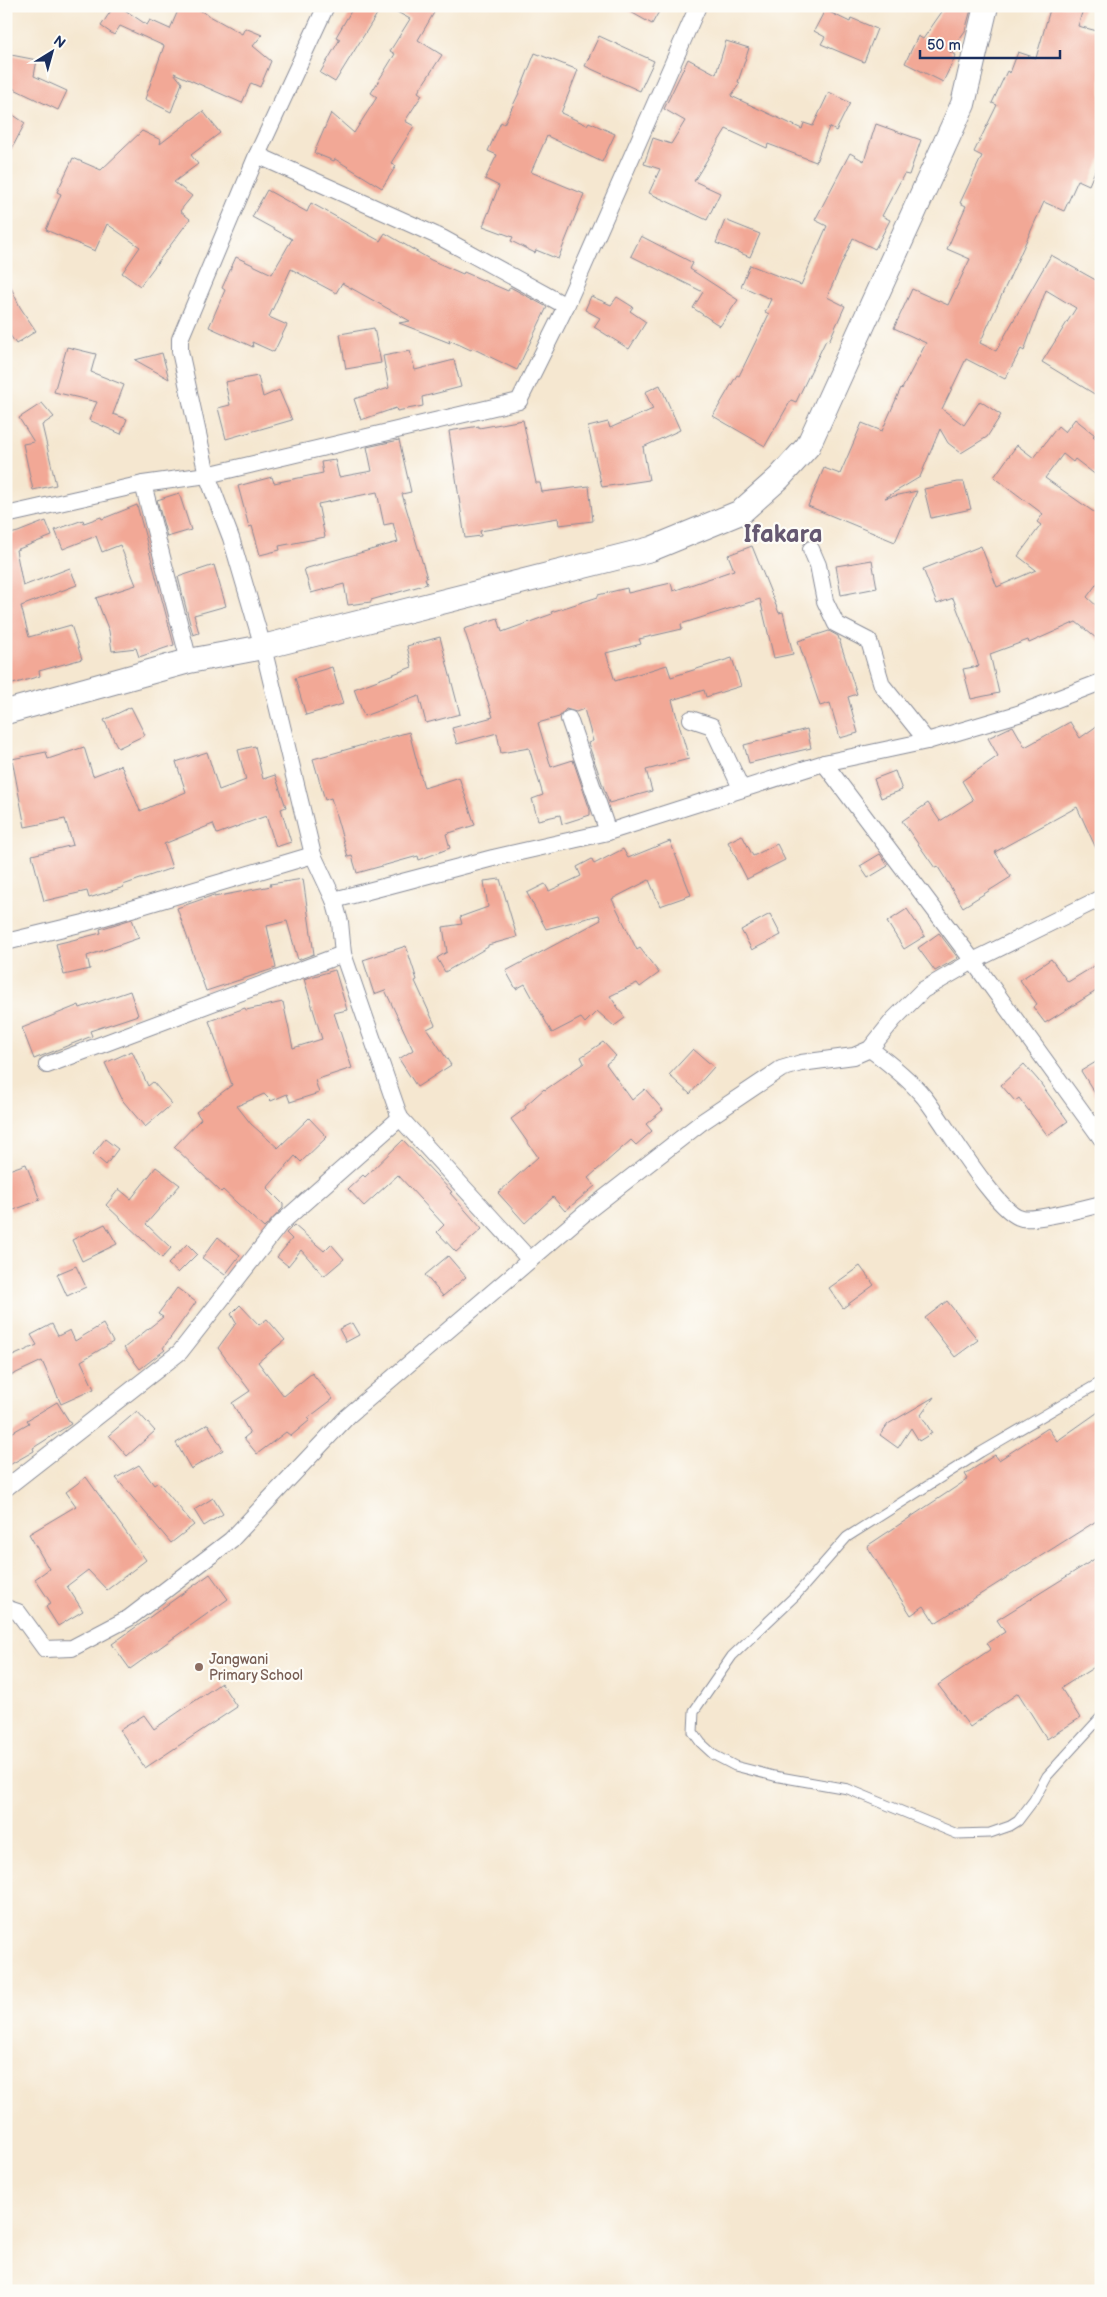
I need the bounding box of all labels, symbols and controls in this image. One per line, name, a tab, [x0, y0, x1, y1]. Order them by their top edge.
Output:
north arrow	[28, 28, 78, 78]
scale bar	[920, 28, 1060, 60]
text: N	[50, 32, 69, 52]
text: 50 m	[927, 36, 961, 55]
district label: Ifakara	[744, 520, 822, 549]
place label: Jangwani Primary School	[209, 1651, 303, 1684]
marker: Jangwani Primary School	[193, 1661, 205, 1673]

